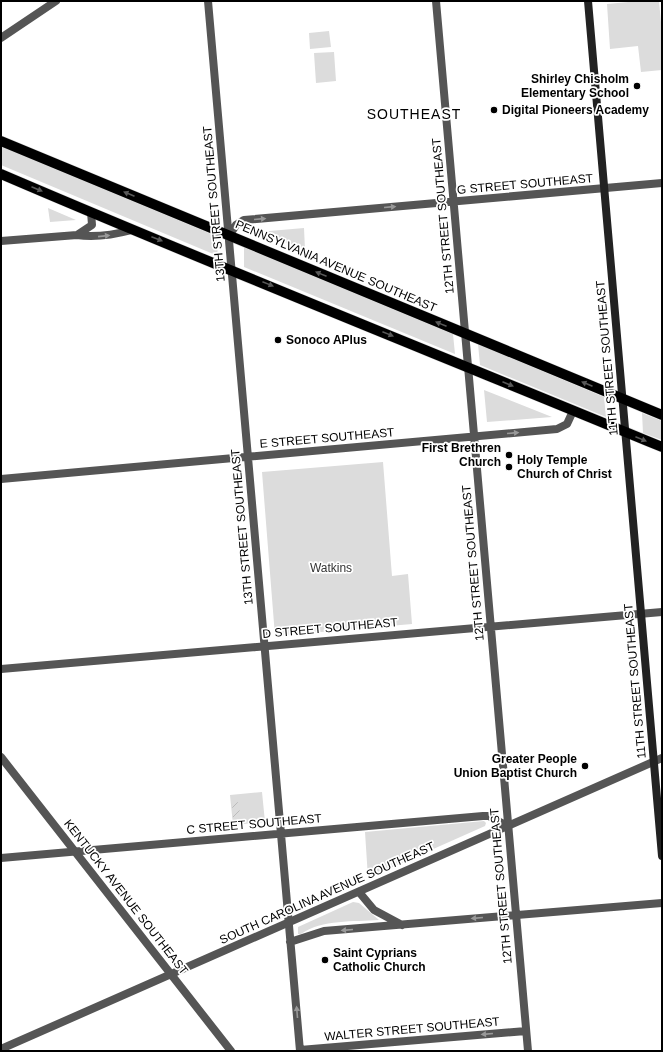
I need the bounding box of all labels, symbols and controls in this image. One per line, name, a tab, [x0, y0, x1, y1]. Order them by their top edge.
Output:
place label: Shirley Chisholm Elementary School	[521, 72, 629, 100]
marker: Shirley Chisholm Elementary School	[632, 81, 642, 91]
place label: Digital Pioneers Academy	[502, 103, 649, 117]
marker: Digital Pioneers Academy	[489, 105, 499, 115]
district label: SOUTHEAST	[367, 106, 461, 122]
street label: 13TH STREET SOUTHEAST	[200, 125, 228, 283]
street label: 12TH STREET SOUTHEAST	[429, 137, 457, 295]
street label: G STREET SOUTHEAST	[456, 171, 594, 197]
one-way arrow	[31, 186, 42, 192]
one-way arrow	[122, 190, 134, 196]
one-way arrow	[384, 204, 396, 211]
one-way arrow	[254, 215, 266, 222]
street label: PENNSYLVANIA AVENUE SOUTHEAST	[233, 217, 439, 315]
one-way arrow	[98, 233, 110, 239]
one-way arrow	[151, 237, 163, 243]
one-way arrow	[316, 271, 327, 277]
street label: 11TH STREET SOUTHEAST	[593, 279, 621, 436]
one-way arrow	[262, 282, 274, 288]
one-way arrow	[435, 320, 447, 326]
one-way arrow	[383, 331, 395, 337]
place label: Sonoco APlus	[286, 333, 367, 347]
marker: Sonoco APlus	[273, 335, 283, 345]
one-way arrow	[503, 381, 515, 387]
one-way arrow	[581, 381, 593, 387]
street label: E STREET SOUTHEAST	[259, 425, 396, 451]
one-way arrow	[507, 430, 519, 437]
one-way arrow	[636, 436, 648, 442]
place label: First Brethren Church	[422, 441, 501, 469]
street label: 13TH STREET SOUTHEAST	[228, 448, 256, 606]
marker: First Brethren Church	[504, 450, 514, 460]
place label: Holy Temple Church of Christ	[517, 453, 612, 481]
marker: Holy Temple Church of Christ	[504, 462, 514, 472]
street label: 12TH STREET SOUTHEAST	[459, 484, 487, 642]
park label: Watkins	[310, 561, 352, 575]
street label: 11TH STREET SOUTHEAST	[621, 602, 649, 759]
street label: D STREET SOUTHEAST	[262, 615, 399, 641]
place label: Greater People Union Baptist Church	[454, 752, 577, 780]
marker: Greater People Union Baptist Church	[580, 761, 590, 771]
street label: 12TH STREET SOUTHEAST	[487, 807, 515, 965]
street label: C STREET SOUTHEAST	[186, 811, 323, 837]
street label: KENTUCKY AVENUE SOUTHEAST	[61, 817, 191, 978]
street label: SOUTH CAROLINA AVENUE SOUTHEAST	[217, 839, 437, 947]
one-way arrow	[471, 915, 483, 922]
one-way arrow	[341, 926, 353, 933]
place label: Saint Cyprians Catholic Church	[333, 946, 426, 974]
marker: Saint Cyprians Catholic Church	[320, 955, 330, 965]
one-way arrow	[293, 1006, 300, 1018]
street label: WALTER STREET SOUTHEAST	[324, 1014, 501, 1044]
one-way arrow	[481, 1031, 493, 1038]

